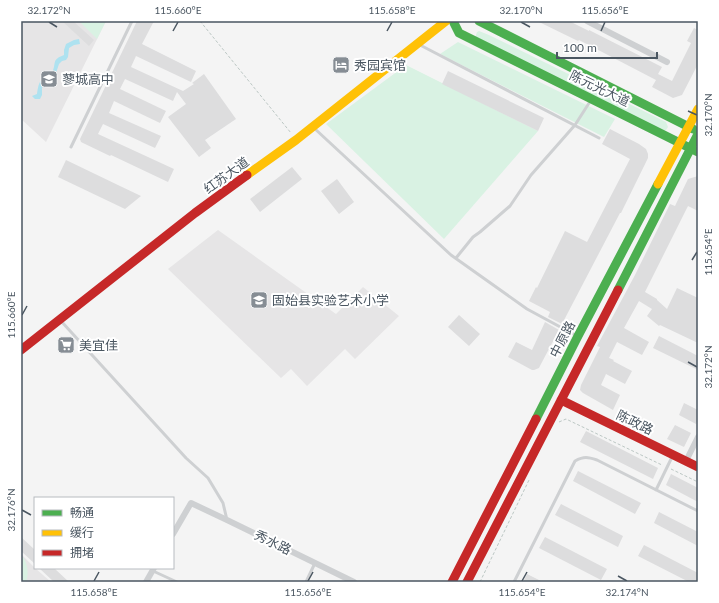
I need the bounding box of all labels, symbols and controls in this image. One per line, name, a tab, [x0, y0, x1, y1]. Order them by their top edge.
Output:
text: 32.172°N	[27, 4, 71, 16]
text: 115.660°E	[154, 4, 202, 16]
text: 115.658°E	[368, 4, 416, 16]
text: 32.170°N	[499, 4, 543, 16]
text: 115.656°E	[581, 4, 629, 16]
scale bar	[557, 34, 657, 60]
text: 100 m	[563, 40, 597, 55]
hotel icon: 秀园宾馆	[331, 55, 351, 75]
place label: 秀园宾馆	[354, 57, 406, 73]
street label: 陈元光大道	[567, 67, 633, 109]
school or university icon: 蓼城高中	[39, 69, 59, 89]
place label: 蓼城高中	[62, 71, 114, 87]
text: 32.170°N	[702, 93, 714, 137]
street label: 红苏大道	[200, 153, 252, 197]
text: 115.654°E	[702, 228, 714, 276]
school or university icon: 固始县实验艺术小学	[249, 290, 269, 310]
text: 115.660°E	[5, 291, 17, 339]
place label: 固始县实验艺术小学	[272, 292, 389, 308]
street label: 中原路	[546, 318, 578, 360]
supermarket icon: 美宜佳	[56, 335, 76, 355]
place label: 美宜佳	[79, 337, 118, 353]
text: 32.172°N	[702, 345, 714, 389]
street label: 陈政路	[614, 406, 656, 438]
text: 32.176°N	[5, 488, 17, 532]
legend	[34, 497, 174, 569]
text: 畅通	[70, 505, 94, 520]
text: 缓行	[70, 525, 94, 540]
street label: 秀水路	[252, 526, 294, 558]
text: 拥堵	[70, 545, 94, 560]
text: 115.658°E	[70, 586, 118, 598]
text: 115.656°E	[284, 586, 332, 598]
text: 115.654°E	[498, 586, 546, 598]
text: 32.174°N	[605, 586, 649, 598]

